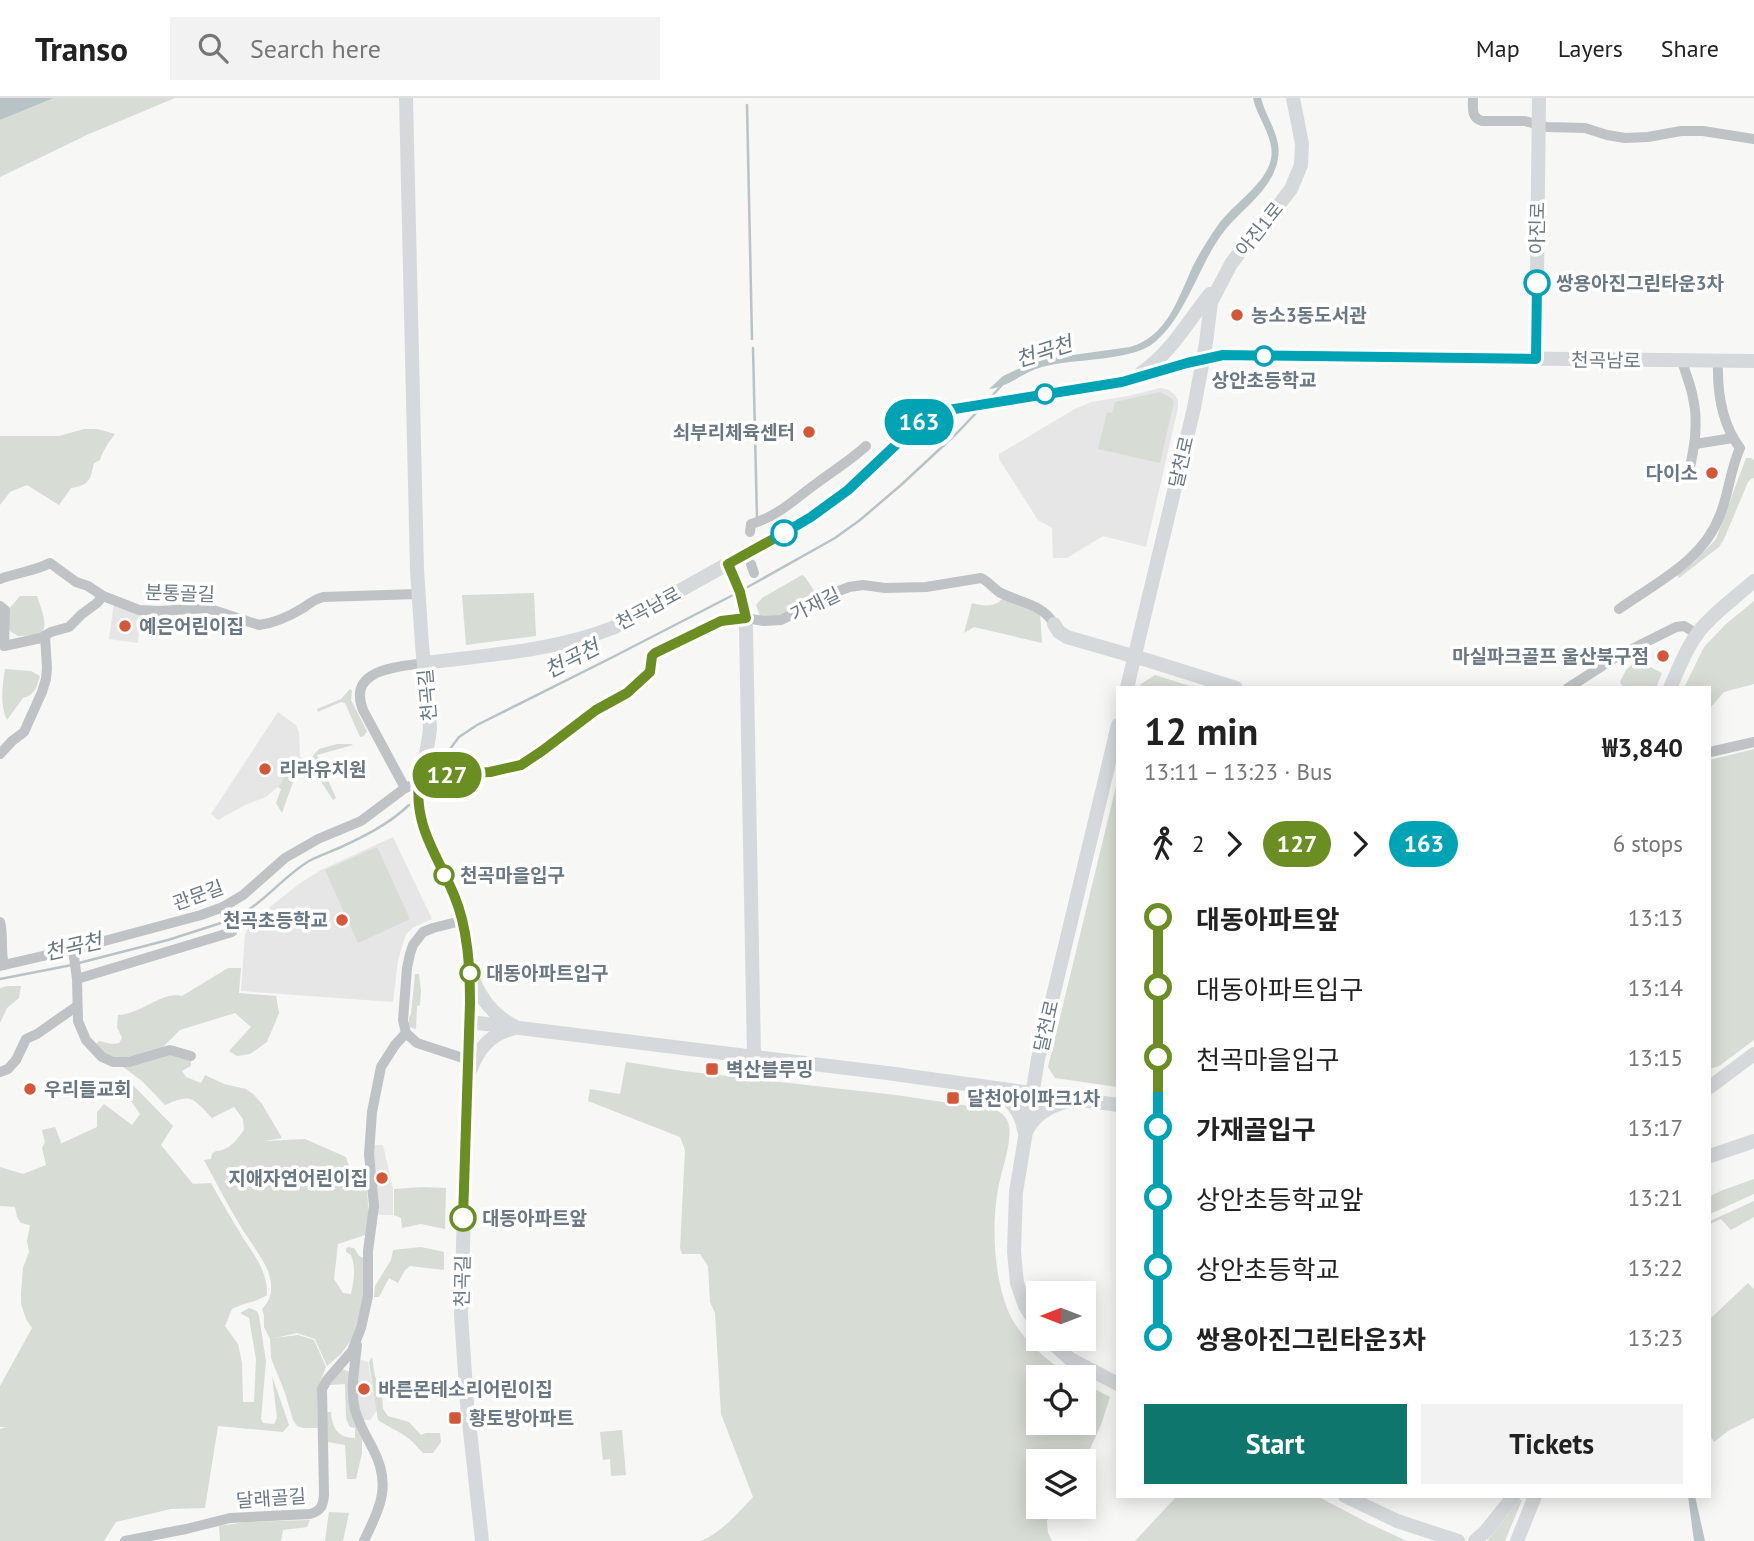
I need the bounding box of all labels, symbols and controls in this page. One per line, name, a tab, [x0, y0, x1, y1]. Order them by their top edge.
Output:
search box	[170, 17, 660, 80]
text: Transo	[35, 27, 128, 70]
icon: search	[194, 29, 232, 67]
text: Search here	[250, 32, 381, 65]
text: Map	[1476, 33, 1520, 64]
text: Layers	[1558, 33, 1623, 64]
text: Share	[1661, 33, 1719, 64]
street label: 아진1로	[1230, 197, 1288, 261]
street label: 아진로	[1525, 202, 1549, 254]
marker: 쌍용아진그린타운3차	[1524, 270, 1550, 296]
place label: 쌍용아진그린타운3차	[1556, 271, 1725, 295]
place label: 농소3동도서관	[1251, 303, 1367, 327]
marker: 농소3동도서관	[1229, 307, 1245, 323]
water label: 천곡천	[1012, 329, 1078, 373]
marker: 상안초등학교	[1254, 346, 1274, 366]
street label: 천곡남로	[1571, 347, 1641, 373]
place label: 상안초등학교	[1212, 368, 1316, 392]
unlabelled marker	[1035, 384, 1055, 404]
line badge: 163	[879, 399, 959, 445]
text: 163	[899, 406, 939, 437]
place label: 쇠부리체육센터	[673, 420, 795, 444]
marker: 쇠부리체육센터	[801, 424, 817, 440]
street label: 달천로	[1163, 434, 1199, 490]
place label: 다이소	[1646, 461, 1698, 485]
marker: 다이소	[1704, 465, 1720, 481]
unlabelled marker	[771, 520, 797, 546]
street label: 분통골길	[145, 580, 215, 606]
street label: 천곡남로	[611, 581, 685, 635]
street label: 가재길	[786, 582, 844, 626]
place label: 예은어린이집	[139, 614, 244, 638]
marker: 예은어린이집	[117, 618, 133, 634]
water label: 천곡천	[540, 632, 606, 684]
place label: 마실파크골프 울산북구점	[1452, 644, 1649, 668]
marker: 마실파크골프 울산북구점	[1655, 648, 1671, 664]
street label: 천곡길	[413, 668, 441, 722]
text: 12 min	[1144, 706, 1258, 755]
text: ₩3,840	[1602, 731, 1683, 764]
line badge: 127	[407, 752, 487, 798]
place label: 리라유치원	[279, 757, 366, 781]
text: 13:11 – 13:23 · Bus	[1144, 757, 1332, 786]
text: 127	[427, 759, 467, 790]
marker: 리라유치원	[257, 761, 273, 777]
icon: walk	[1144, 825, 1182, 863]
icon: forward	[1215, 825, 1253, 863]
icon: forward	[1341, 825, 1379, 863]
text: 127	[1277, 828, 1317, 859]
text: 163	[1403, 828, 1444, 859]
text: 2	[1192, 829, 1205, 858]
text: 6 stops	[1613, 829, 1683, 858]
place label: 천곡마을입구	[460, 863, 565, 887]
marker: 천곡마을입구	[434, 865, 454, 885]
street label: 관문길	[169, 875, 227, 915]
text: 대동아파트앞	[1196, 903, 1340, 936]
text: 13:13	[1628, 903, 1683, 932]
place label: 천곡초등학교	[223, 908, 328, 932]
marker: 천곡초등학교	[334, 912, 350, 928]
water label: 천곡천	[42, 926, 107, 966]
place label: 대동아파트입구	[486, 961, 608, 985]
marker: 대동아파트입구	[460, 963, 480, 983]
text: 대동아파트입구	[1196, 973, 1363, 1006]
text: 13:14	[1628, 973, 1683, 1002]
street label: 달천로	[1028, 998, 1064, 1054]
text: 천곡마을입구	[1196, 1043, 1340, 1076]
text: 13:15	[1628, 1043, 1683, 1072]
place label: 벽산블루밍	[726, 1057, 813, 1081]
marker: 벽산블루밍	[704, 1061, 720, 1077]
place label: 우리들교회	[44, 1077, 131, 1101]
marker: 우리들교회	[22, 1081, 38, 1097]
place label: 달천아이파크1차	[967, 1086, 1101, 1110]
marker: 달천아이파크1차	[945, 1090, 961, 1106]
text: 가재골입구	[1196, 1113, 1316, 1146]
text: 13:17	[1628, 1113, 1683, 1142]
place label: 지애자연어린이집	[228, 1166, 368, 1190]
marker: 지애자연어린이집	[374, 1170, 390, 1186]
text: 상안초등학교앞	[1196, 1183, 1363, 1216]
text: 13:21	[1628, 1183, 1683, 1212]
marker: 대동아파트앞	[450, 1205, 476, 1231]
place label: 대동아파트앞	[482, 1206, 587, 1230]
text: 상안초등학교	[1196, 1253, 1340, 1286]
text: 13:22	[1628, 1253, 1683, 1282]
street label: 천곡길	[450, 1255, 474, 1307]
north arrow	[1026, 1281, 1096, 1351]
map controls	[1026, 1281, 1096, 1519]
text: 쌍용아진그린타운3차	[1196, 1323, 1426, 1356]
text: 13:23	[1628, 1323, 1683, 1352]
button: locate	[1026, 1365, 1096, 1435]
place label: 바른몬테소리어린이집	[378, 1377, 553, 1401]
marker: 바른몬테소리어린이집	[356, 1381, 372, 1397]
button: Start	[1144, 1404, 1407, 1484]
button: Tickets	[1421, 1404, 1683, 1484]
place label: 황토방아파트	[469, 1406, 574, 1430]
marker: 황토방아파트	[447, 1410, 463, 1426]
button: layers	[1026, 1449, 1096, 1519]
street label: 달래골길	[235, 1484, 307, 1512]

